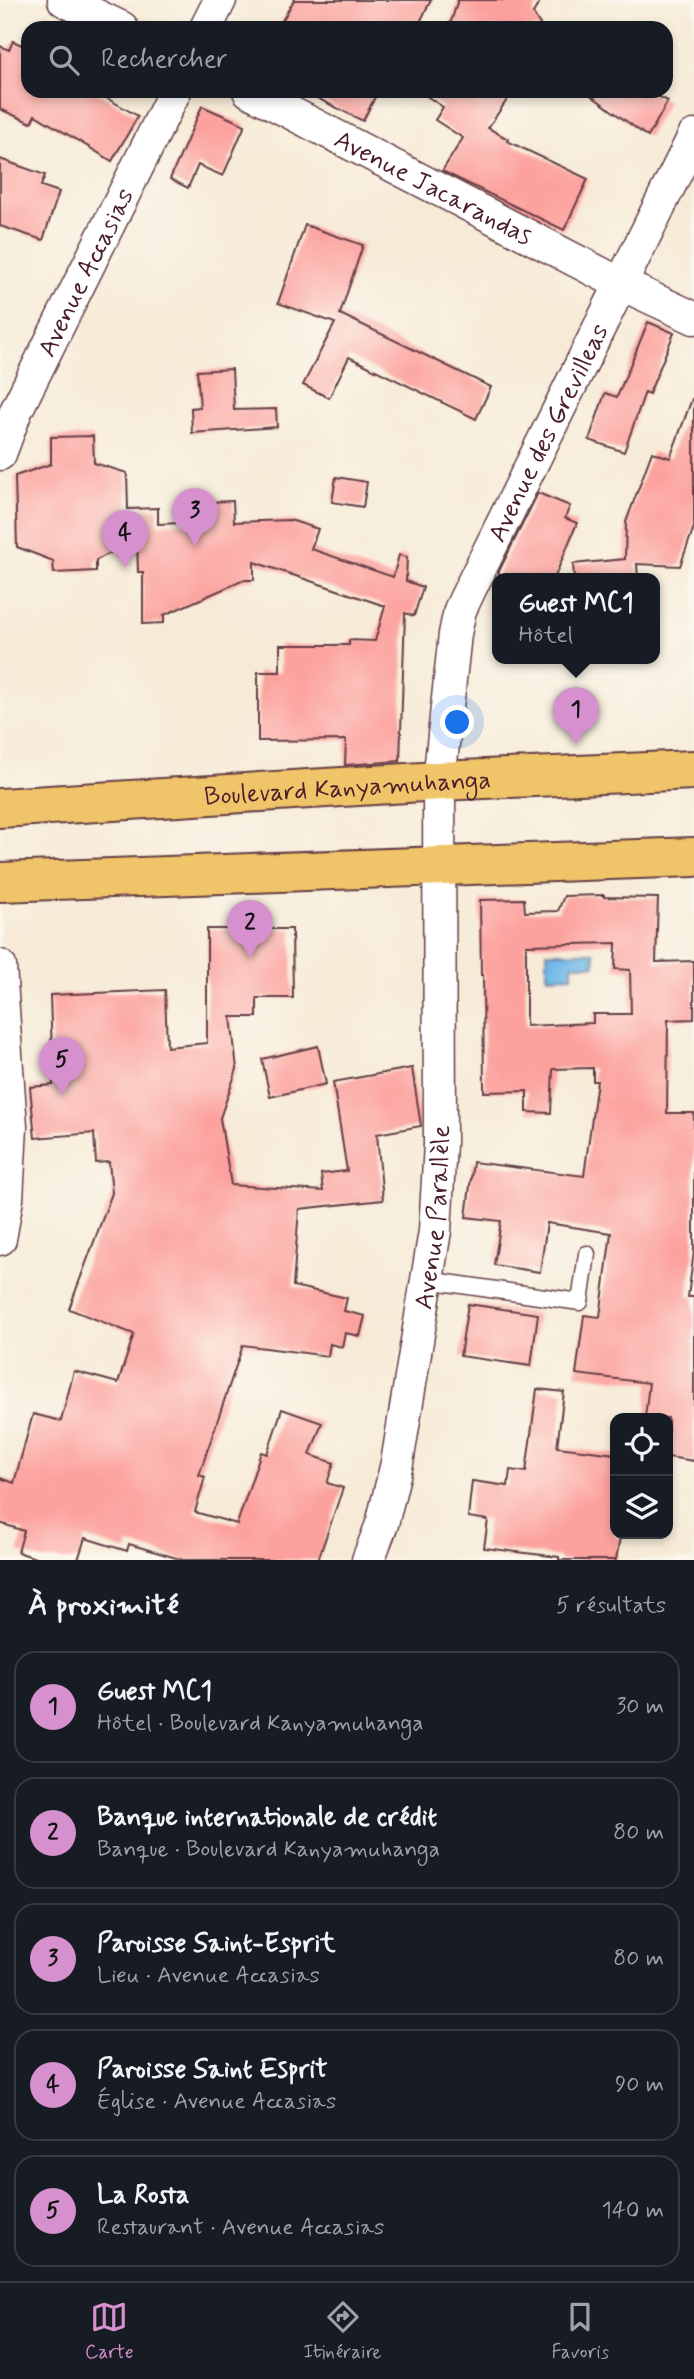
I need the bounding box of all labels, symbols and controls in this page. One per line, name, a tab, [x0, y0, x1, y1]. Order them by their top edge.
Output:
search box	[21, 21, 673, 98]
icon: search	[45, 41, 83, 79]
text: Rechercher	[101, 43, 227, 77]
street label: Avenue Jacarandas	[328, 123, 538, 254]
street label: Avenue Accasias	[31, 183, 143, 363]
street label: Avenue des Grevilleas	[481, 318, 618, 548]
pin: 3	[172, 488, 218, 546]
pin: 4	[102, 510, 148, 568]
popup	[492, 573, 660, 664]
text: Guest MC1	[518, 587, 634, 621]
text: Hôtel	[518, 621, 573, 651]
pin: 1	[553, 687, 599, 745]
your location	[440, 705, 474, 739]
street label: Boulevard Kanyamuhanga	[203, 764, 492, 814]
pin: 2	[227, 900, 273, 958]
pin: 5	[39, 1037, 85, 1095]
street label: Avenue Parallèle	[407, 1125, 459, 1312]
map controls	[610, 1413, 673, 1539]
button: locate	[610, 1413, 673, 1476]
button: layers	[610, 1476, 673, 1539]
text: À proximité	[28, 1586, 179, 1625]
text: 5 résultats	[556, 1591, 666, 1621]
text: Guest MC1	[97, 1675, 212, 1709]
text: 1	[48, 1692, 58, 1722]
text: 30 m	[616, 1692, 664, 1722]
text: Hôtel · Boulevard Kanyamuhanga	[97, 1709, 424, 1739]
text: Banque internationale de crédit	[97, 1801, 437, 1835]
text: 2	[47, 1818, 59, 1848]
text: 80 m	[613, 1818, 664, 1848]
text: Banque · Boulevard Kanyamuhanga	[97, 1835, 440, 1865]
text: Paroisse Saint-Esprit	[97, 1927, 336, 1961]
text: 3	[48, 1944, 58, 1974]
text: 80 m	[613, 1944, 664, 1974]
text: Lieu · Avenue Accasias	[97, 1961, 320, 1991]
text: Paroisse Saint Esprit	[97, 2053, 328, 2087]
text: 4	[46, 2070, 60, 2100]
text: 90 m	[615, 2070, 664, 2100]
text: Église · Avenue Accasias	[97, 2087, 336, 2117]
text: La Rosta	[97, 2179, 189, 2213]
text: 5	[46, 2196, 60, 2226]
text: 140 m	[601, 2196, 664, 2226]
text: Restaurant · Avenue Accasias	[97, 2213, 384, 2243]
tab: Carte	[85, 2298, 134, 2365]
tab: Itinéraire	[304, 2298, 382, 2365]
tab: Favoris	[551, 2298, 609, 2365]

